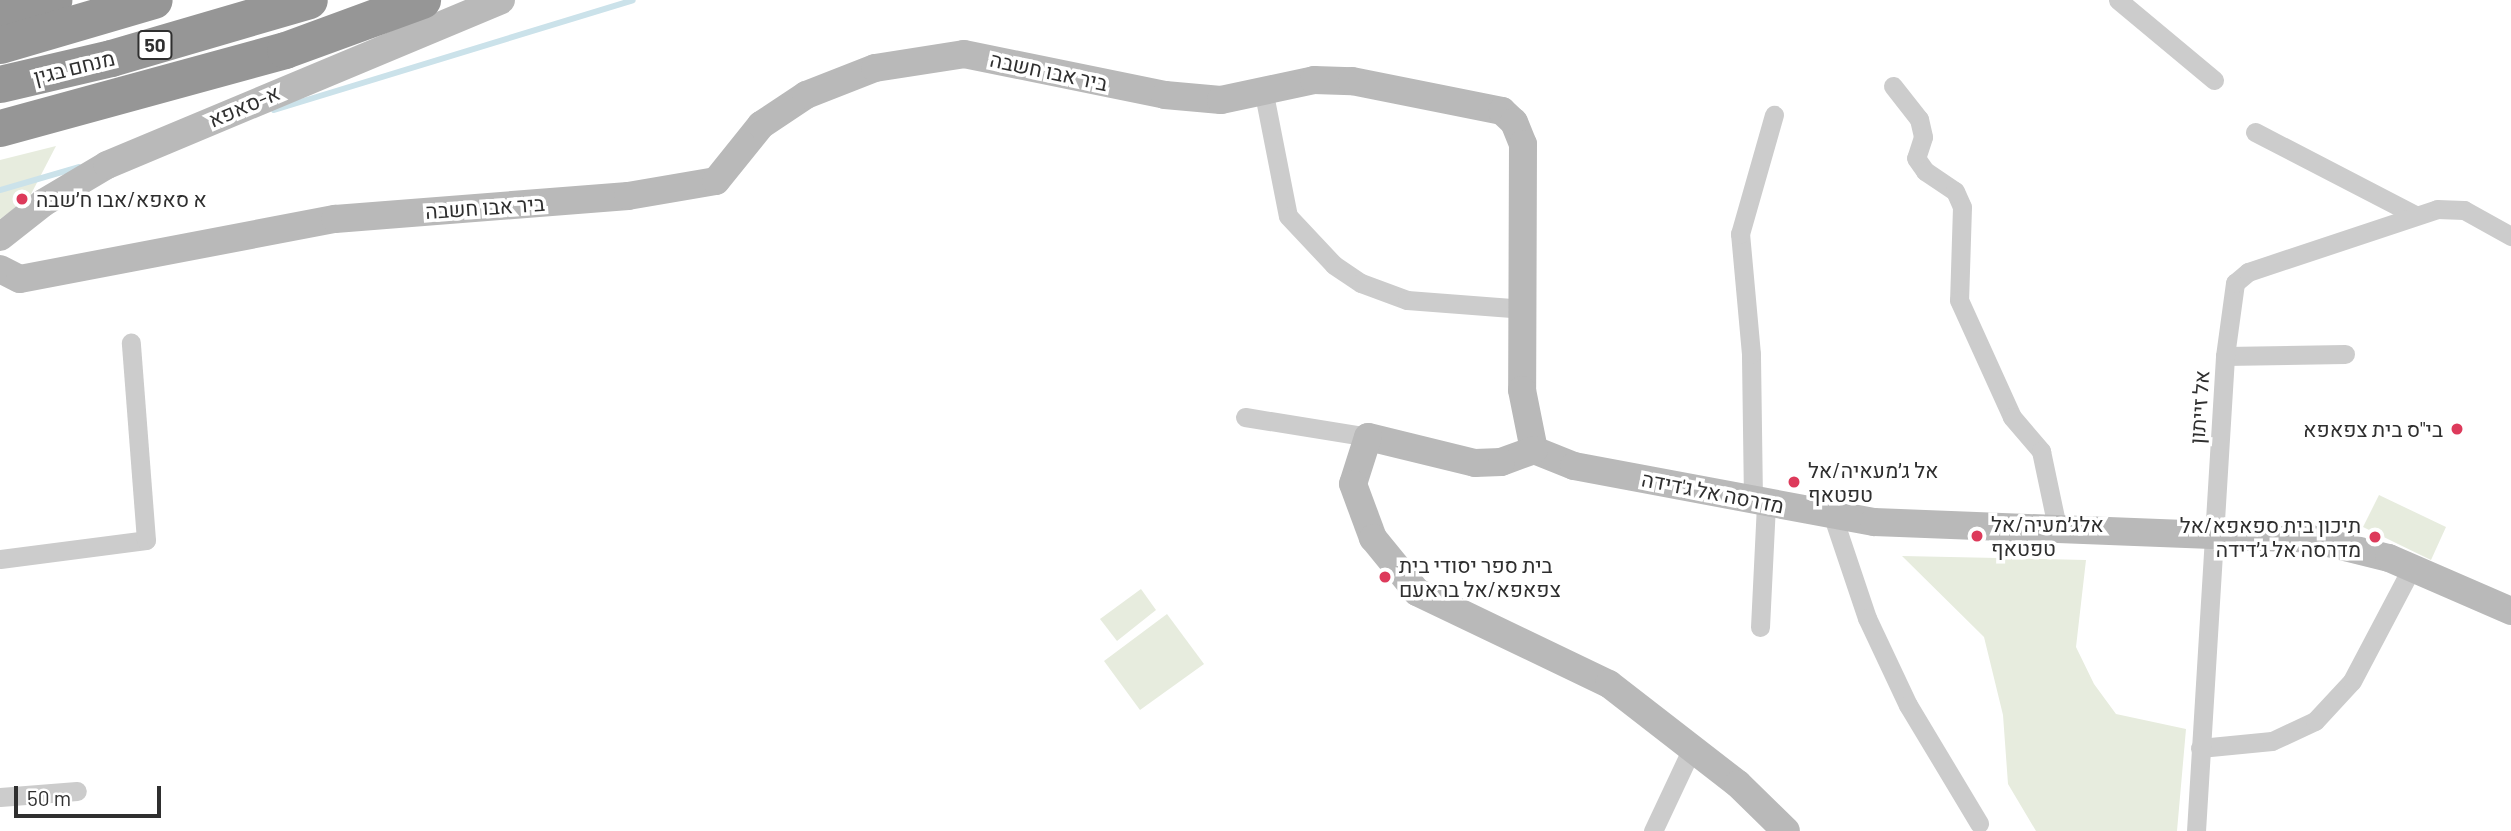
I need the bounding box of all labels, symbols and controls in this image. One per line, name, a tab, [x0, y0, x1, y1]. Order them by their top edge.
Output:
road number: 50	[136, 30, 174, 60]
street label: מנחם בגין	[31, 45, 117, 89]
street label: ביר אבו חשבה	[988, 46, 1110, 96]
street label: א-סאפא	[204, 80, 284, 132]
place label: א סאפא/אבו ח׳שבה	[36, 186, 207, 212]
street label: ביר אבו חשבה	[424, 190, 546, 224]
marker: א סאפא/אבו ח׳שבה	[14, 191, 30, 207]
street label: אל זייתון	[2184, 369, 2214, 445]
place label: בי"ס בית צפאפא	[2303, 416, 2443, 442]
marker: בי"ס בית צפאפא	[2449, 421, 2465, 437]
place label: אל ג׳מעאיה/אל טפטאף	[1808, 457, 1938, 507]
street label: מדרסה אל ג'דידה	[1640, 466, 1786, 518]
marker: אל ג׳מעאיה/אל טפטאף	[1786, 474, 1802, 490]
place label: אלג׳מעיה/אל טפטאף	[1991, 511, 2104, 561]
place label: תיכון בית ספאפא/אל מדרסה אל ג׳דידה	[2180, 512, 2361, 562]
marker: אלג׳מעיה/אל טפטאף	[1969, 528, 1985, 544]
marker: תיכון בית ספאפא/אל מדרסה אל ג׳דידה	[2367, 529, 2383, 545]
place label: בית ספר יסודי בית צפאפא/אל בראעם	[1399, 552, 1561, 602]
marker: בית ספר יסודי בית צפאפא/אל בראעם	[1377, 569, 1393, 585]
scale bar	[18, 772, 164, 816]
text: 50 m	[27, 785, 71, 810]

